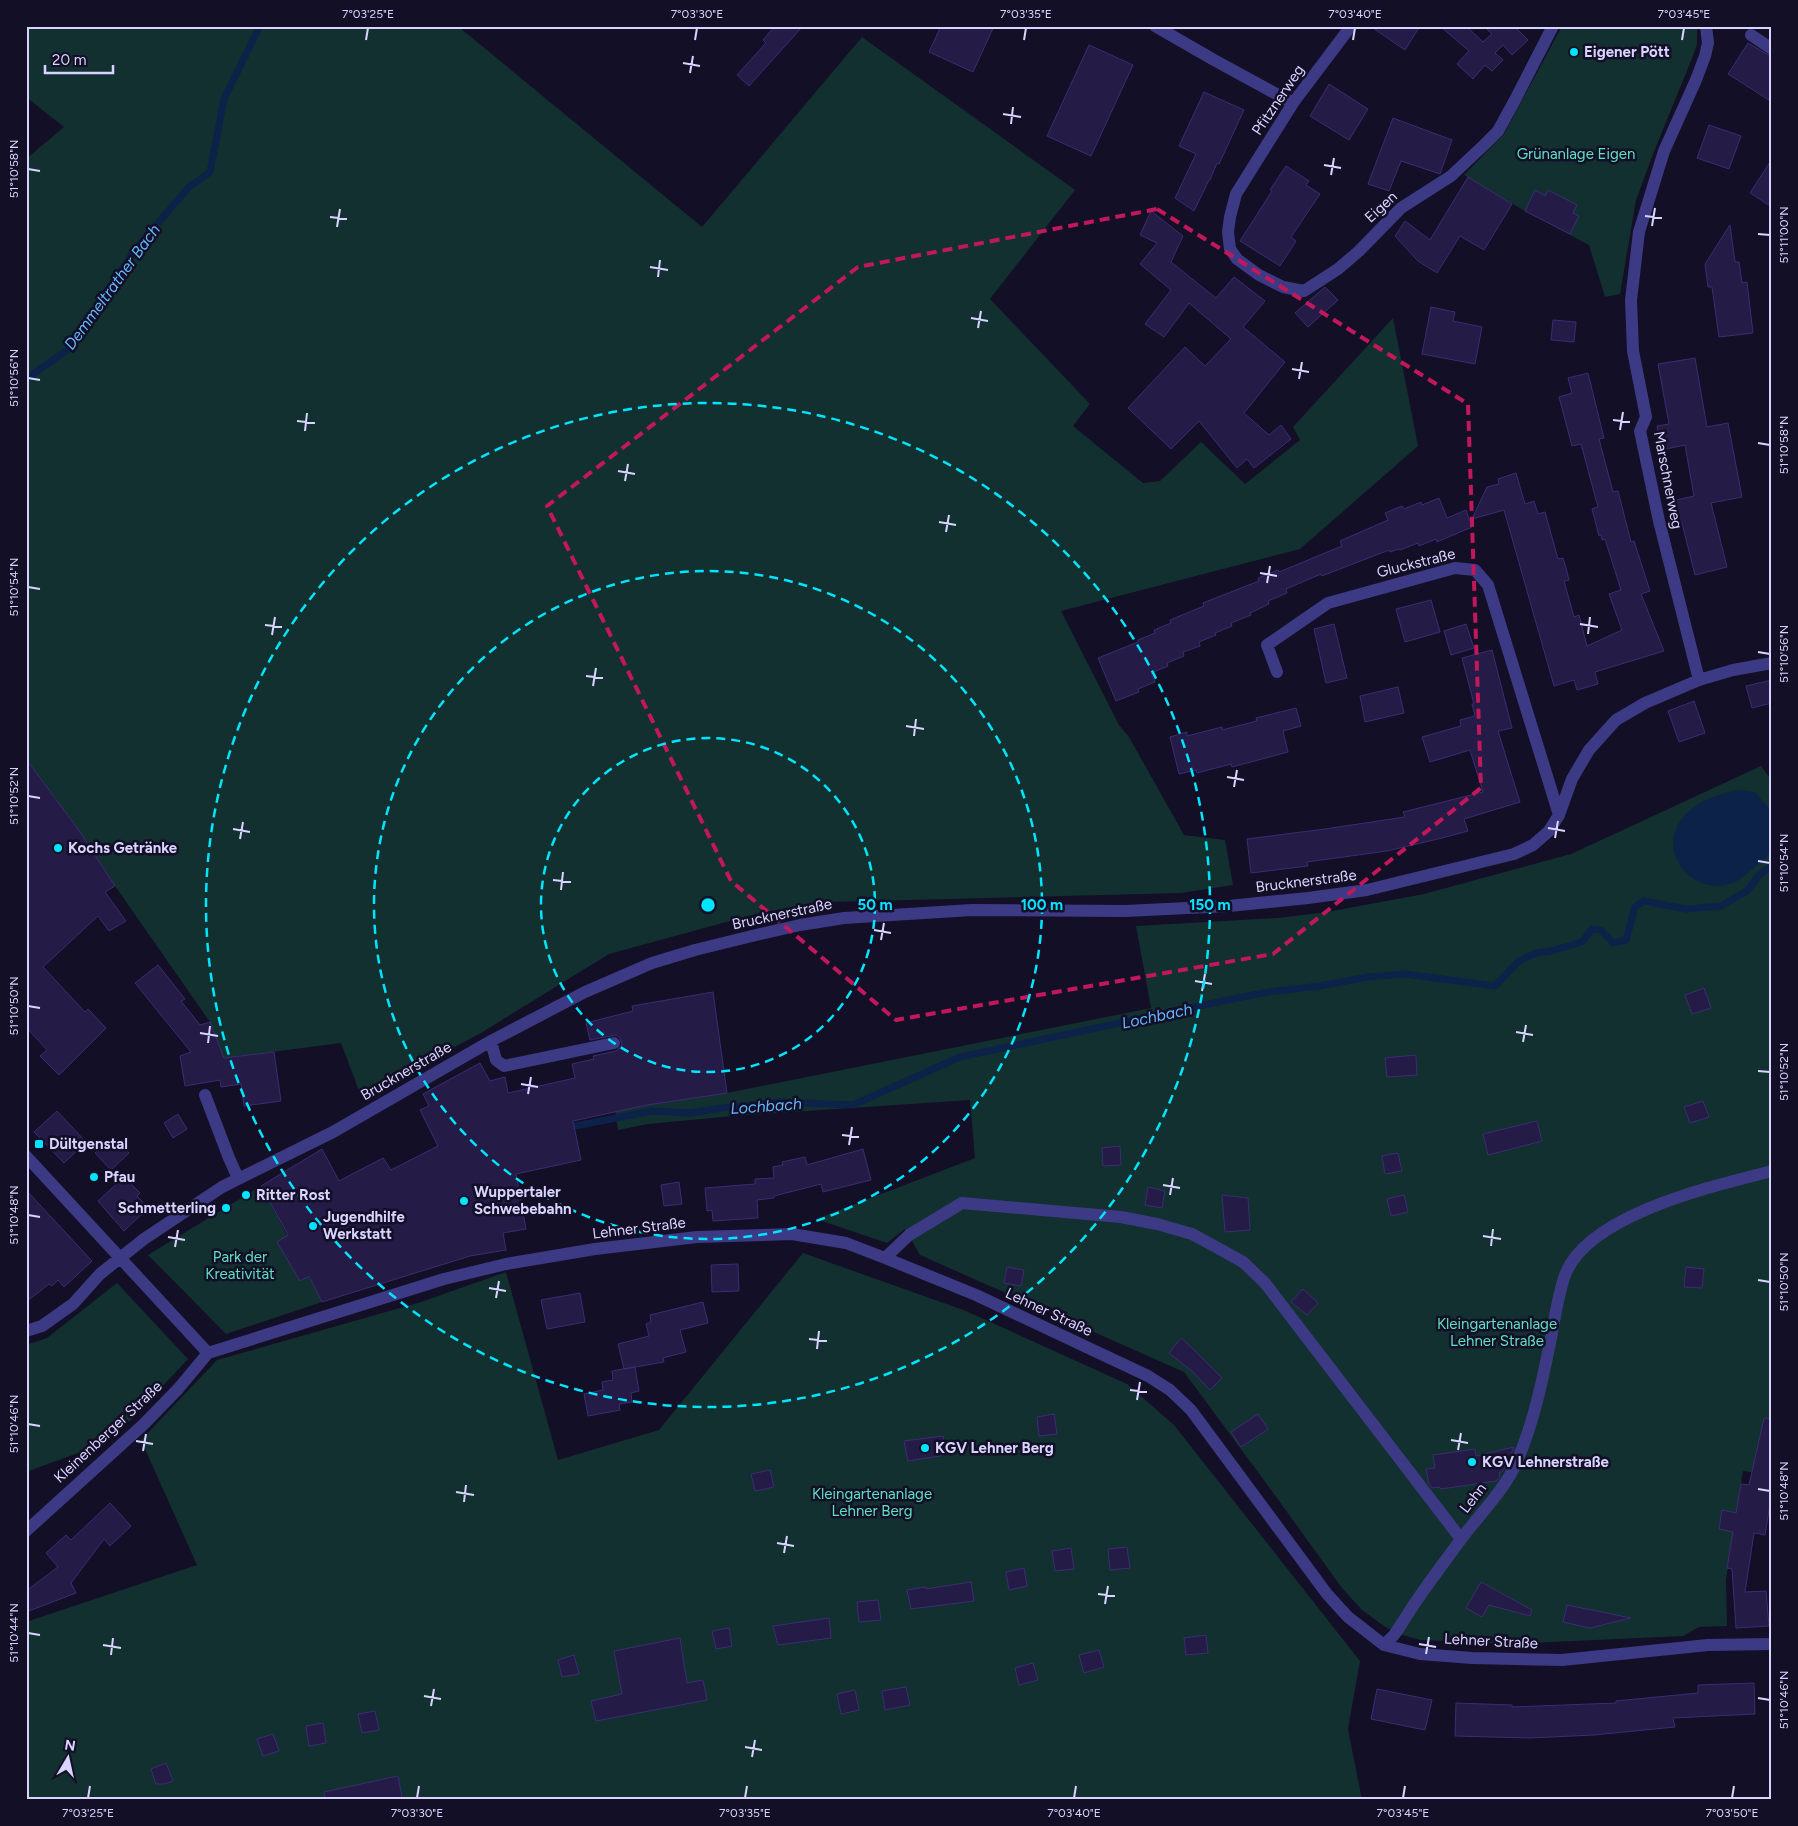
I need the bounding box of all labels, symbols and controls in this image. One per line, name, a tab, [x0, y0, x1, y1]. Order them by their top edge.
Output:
text: 7°03'25"E	[342, 7, 394, 21]
text: 7°03'30"E	[671, 7, 723, 21]
text: 7°03'35"E	[1000, 7, 1052, 21]
text: 7°03'40"E	[1328, 7, 1382, 21]
text: 7°03'45"E	[1658, 7, 1710, 21]
scale bar	[45, 42, 112, 74]
place label: Eigener Pött	[1584, 43, 1670, 61]
marker: Eigener Pött	[1568, 46, 1580, 58]
text: 20 m	[52, 51, 86, 69]
street label: Pfitznerweg	[1248, 61, 1308, 139]
text: 51°10'58"N	[7, 140, 21, 198]
park label: Grünanlage Eigen	[1517, 145, 1635, 163]
street label: Eigen	[1361, 188, 1401, 226]
text: 51°11'00"N	[1777, 206, 1791, 264]
water label: Demmeltrather Bach	[60, 221, 164, 353]
text: 51°10'56"N	[7, 349, 21, 407]
text: 51°10'58"N	[1777, 416, 1791, 474]
street label: Marschnerweg	[1650, 430, 1686, 530]
street label: Gluckstraße	[1375, 545, 1457, 581]
text: 51°10'54"N	[7, 558, 21, 616]
text: 51°10'56"N	[1777, 625, 1791, 683]
text: 51°10'52"N	[7, 767, 21, 825]
text: 51°10'54"N	[1777, 834, 1791, 892]
place label: Kochs Getränke	[68, 839, 178, 857]
marker: Kochs Getränke	[52, 842, 64, 854]
street label: Brucknerstraße	[1254, 866, 1358, 896]
street label: Brucknerstraße	[730, 895, 834, 933]
centre of rings	[699, 896, 717, 914]
text: 50 m	[857, 896, 893, 914]
text: 100 m	[1021, 896, 1063, 914]
text: 150 m	[1189, 896, 1231, 914]
text: 51°10'50"N	[7, 976, 21, 1036]
water label: Lochbach	[1120, 999, 1194, 1033]
street label: Brucknerstraße	[357, 1038, 455, 1104]
text: 51°10'52"N	[1777, 1043, 1791, 1101]
water label: Lochbach	[730, 1094, 802, 1118]
place label: Dültgenstal	[49, 1135, 128, 1153]
marker: Dültgenstal	[33, 1138, 45, 1150]
place label: Pfau	[104, 1168, 135, 1186]
marker: Pfau	[88, 1171, 100, 1183]
place label: Wuppertaler Schwebebahn	[474, 1183, 572, 1218]
text: 51°10'48"N	[7, 1185, 21, 1245]
place label: Ritter Rost	[256, 1186, 331, 1204]
marker: Ritter Rost	[240, 1189, 252, 1201]
marker: Wuppertaler Schwebebahn	[458, 1195, 470, 1207]
place label: Schmetterling	[118, 1199, 216, 1217]
marker: Schmetterling	[220, 1202, 232, 1214]
place label: Jugendhilfe Werkstatt	[323, 1208, 405, 1243]
street label: Lehner Straße	[591, 1213, 687, 1243]
marker: Jugendhilfe Werkstatt	[307, 1220, 319, 1232]
park label: Park der Kreativität	[205, 1248, 275, 1283]
text: 51°10'50"N	[1777, 1252, 1791, 1312]
street label: Lehner Straße	[1003, 1284, 1095, 1340]
park label: Kleingartenanlage Lehner Straße	[1437, 1315, 1557, 1350]
street label: Kleinenberger Straße	[50, 1377, 166, 1487]
text: 51°10'46"N	[7, 1395, 21, 1453]
place label: KGV Lehner Berg	[935, 1439, 1054, 1457]
marker: KGV Lehner Berg	[919, 1442, 931, 1454]
place label: KGV Lehnerstraße	[1482, 1453, 1609, 1471]
marker: KGV Lehnerstraße	[1466, 1456, 1478, 1468]
text: 51°10'48"N	[1777, 1461, 1791, 1521]
street label: Lehn	[1456, 1480, 1490, 1516]
park label: Kleingartenanlage Lehner Berg	[812, 1485, 932, 1520]
text: 51°10'44"N	[7, 1603, 21, 1663]
street label: Lehner Straße	[1444, 1630, 1538, 1652]
text: 51°10'46"N	[1777, 1671, 1791, 1729]
north arrow	[42, 1734, 92, 1784]
text: N	[63, 1736, 77, 1755]
text: 7°03'25"E	[62, 1806, 114, 1820]
text: 7°03'30"E	[391, 1806, 443, 1820]
text: 7°03'35"E	[719, 1806, 771, 1820]
text: 7°03'40"E	[1047, 1806, 1101, 1820]
text: 7°03'45"E	[1377, 1806, 1429, 1820]
text: 7°03'50"E	[1705, 1806, 1759, 1820]

